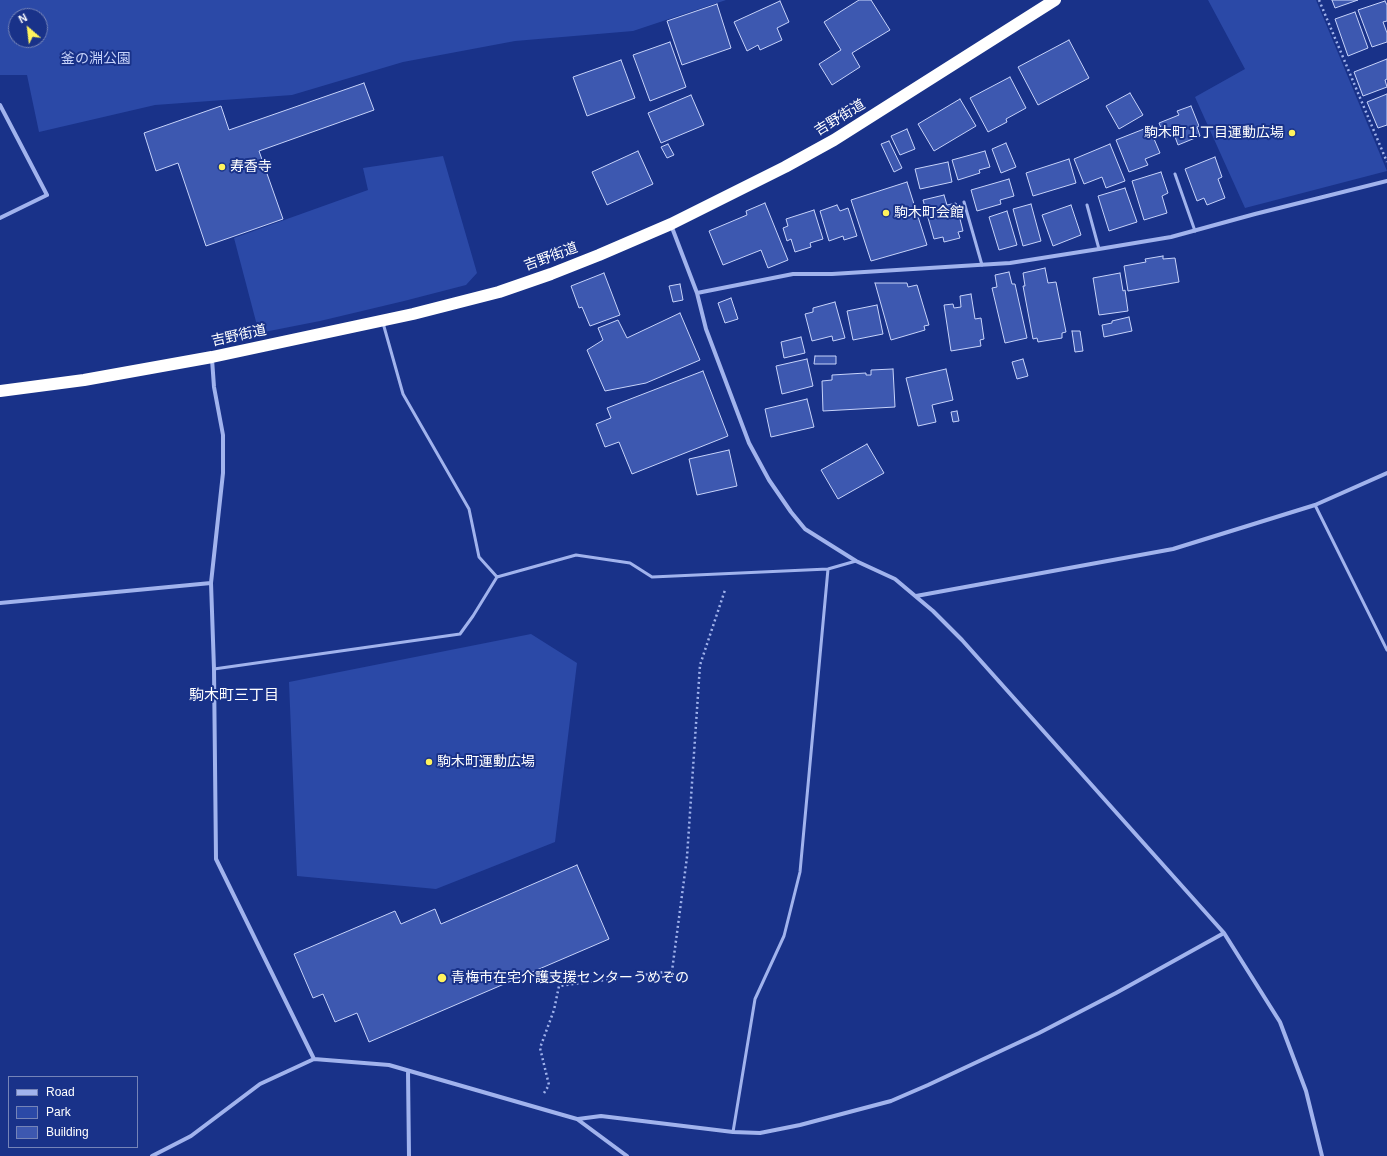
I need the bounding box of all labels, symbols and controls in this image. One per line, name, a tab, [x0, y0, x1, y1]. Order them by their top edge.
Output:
north arrow	[8, 8, 48, 48]
text: N	[17, 11, 29, 25]
park label: 釜の淵公園	[61, 51, 131, 67]
street label: 吉野街道	[812, 96, 868, 140]
place label: 駒木町１丁目運動広場	[1144, 125, 1284, 141]
marker: 駒木町１丁目運動広場	[1287, 128, 1297, 138]
place label: 寿香寺	[230, 159, 272, 175]
marker: 寿香寺	[217, 162, 227, 172]
place label: 駒木町会館	[894, 205, 964, 221]
marker: 駒木町会館	[881, 208, 891, 218]
street label: 吉野街道	[522, 240, 580, 274]
street label: 吉野街道	[210, 322, 268, 350]
district label: 駒木町三丁目	[189, 687, 279, 705]
place label: 駒木町運動広場	[437, 754, 535, 770]
marker: 駒木町運動広場	[424, 757, 434, 767]
place label: 青梅市在宅介護支援センターうめぞの	[451, 970, 689, 986]
marker: 青梅市在宅介護支援センターうめぞの	[436, 972, 448, 984]
legend	[8, 1076, 138, 1148]
text: Road	[46, 1085, 75, 1099]
text: Park	[46, 1105, 71, 1119]
text: Building	[46, 1125, 89, 1139]

